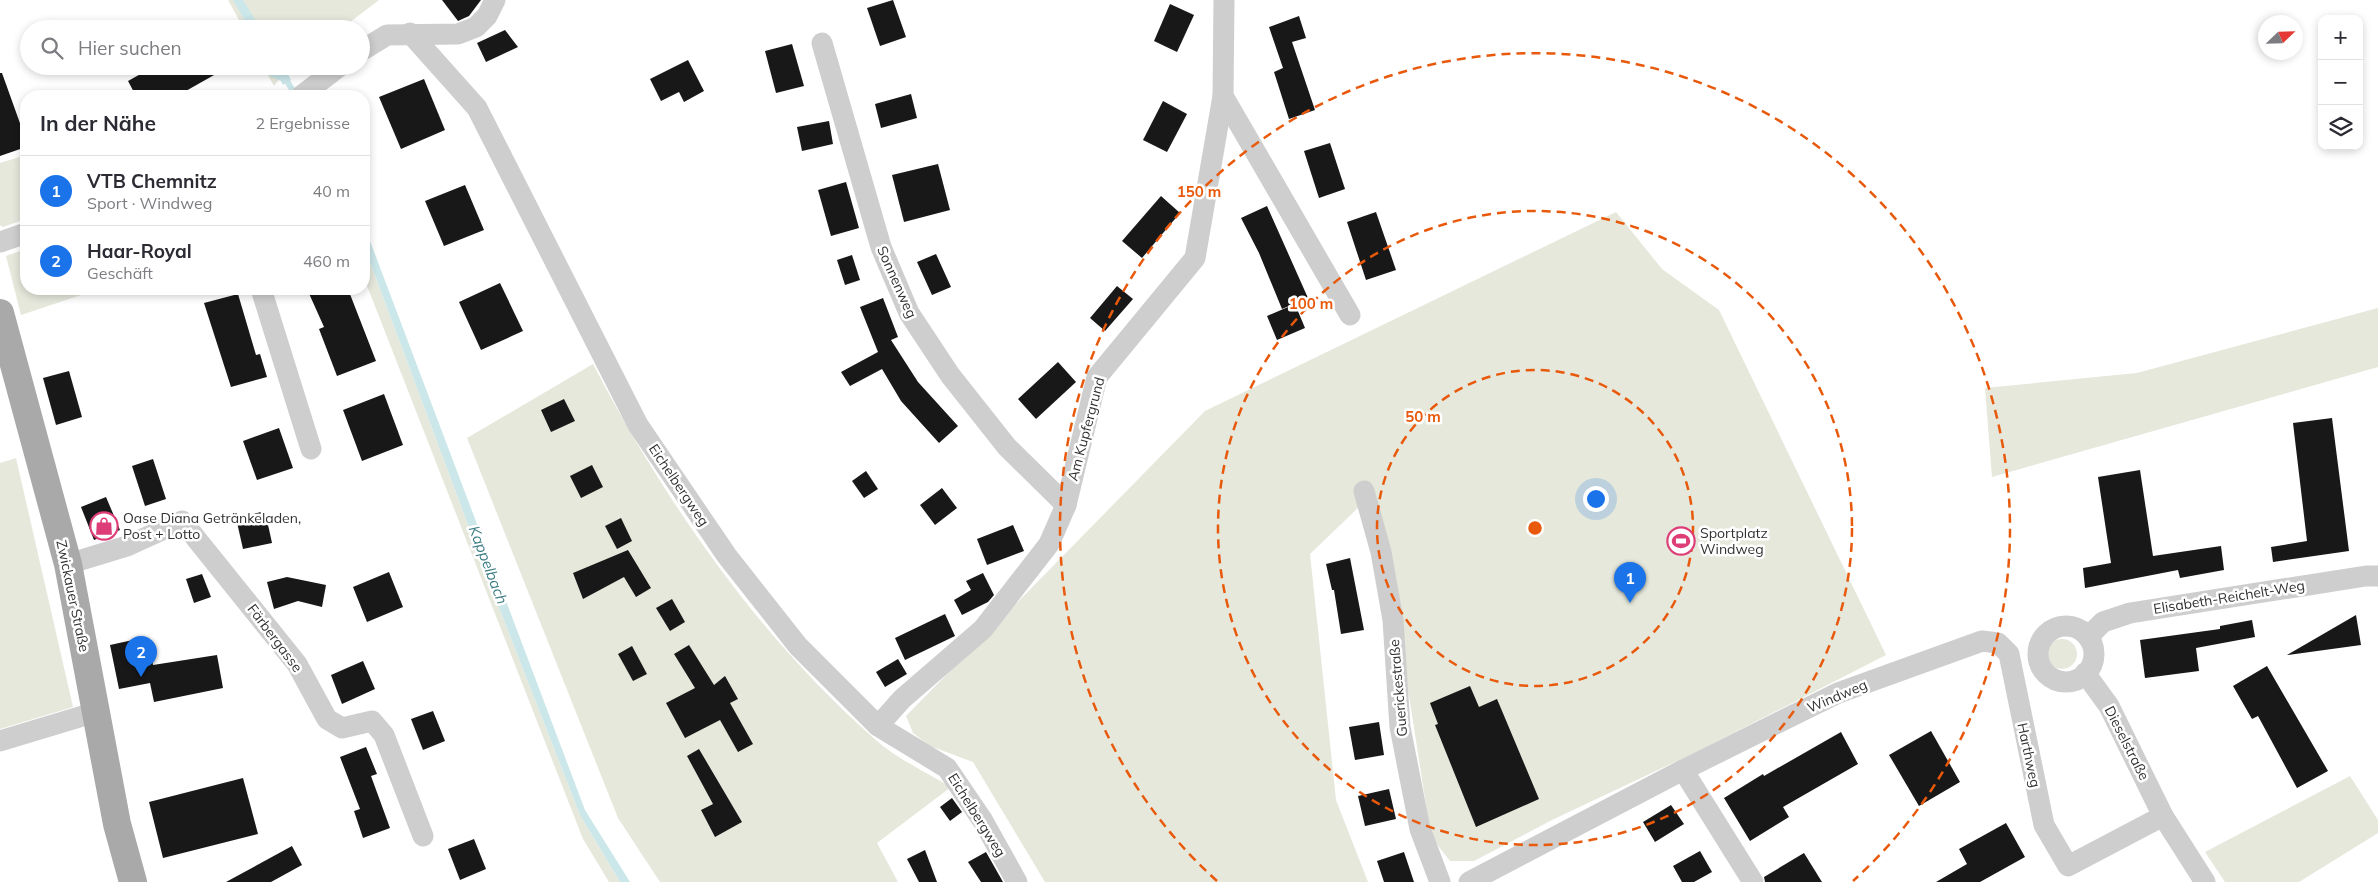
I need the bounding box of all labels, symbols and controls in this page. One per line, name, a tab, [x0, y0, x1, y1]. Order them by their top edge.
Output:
north arrow	[2258, 15, 2303, 60]
map controls	[2318, 15, 2363, 150]
button: +	[2318, 15, 2363, 60]
search box	[20, 20, 370, 75]
icon: search	[38, 34, 66, 62]
text: Hier suchen	[78, 36, 182, 60]
button: −	[2318, 60, 2363, 105]
button: layers	[2318, 105, 2363, 150]
text: In der Nähe	[40, 110, 156, 136]
text: 2 Ergebnisse	[255, 113, 350, 133]
text: VTB Chemnitz	[87, 169, 217, 193]
text: 1	[51, 181, 61, 201]
text: 40 m	[313, 181, 350, 201]
text: 150 m	[1177, 182, 1221, 201]
text: Sport · Windweg	[87, 193, 212, 213]
text: Haar-Royal	[87, 239, 192, 263]
street label: Sonnenweg	[873, 243, 921, 321]
text: 2	[51, 251, 61, 271]
text: 460 m	[303, 251, 350, 271]
text: Geschäft	[87, 263, 153, 283]
text: 100 m	[1289, 294, 1333, 313]
street label: Am Kupfergrund	[1063, 375, 1109, 483]
text: 50 m	[1405, 407, 1441, 426]
street label: Eichelbergweg	[645, 440, 713, 530]
your location	[1583, 486, 1609, 512]
place label: Oase Diana Getränkeladen, Post + Lotto	[123, 509, 301, 543]
shop icon: Oase Diana Getränkeladen, Post + Lotto	[89, 511, 119, 541]
centre of rings	[1526, 519, 1544, 537]
water label: Kappelbach	[465, 523, 512, 607]
place label: Sportplatz Windweg	[1700, 524, 1768, 558]
sports icon: Sportplatz Windweg	[1666, 526, 1696, 556]
street label: Zwickauer Straße	[52, 538, 94, 654]
pin: 1	[1614, 562, 1646, 603]
street label: Elisabeth-Reichelt-Weg	[2152, 576, 2306, 618]
street label: Färbergasse	[244, 600, 306, 676]
pin: 2	[125, 636, 157, 677]
street label: Guerickestraße	[1385, 639, 1411, 737]
street label: Windweg	[1804, 675, 1870, 717]
street label: Dieselstraße	[2101, 703, 2153, 783]
street label: Harthweg	[2013, 721, 2045, 789]
street label: Eichelbergweg	[944, 770, 1010, 860]

